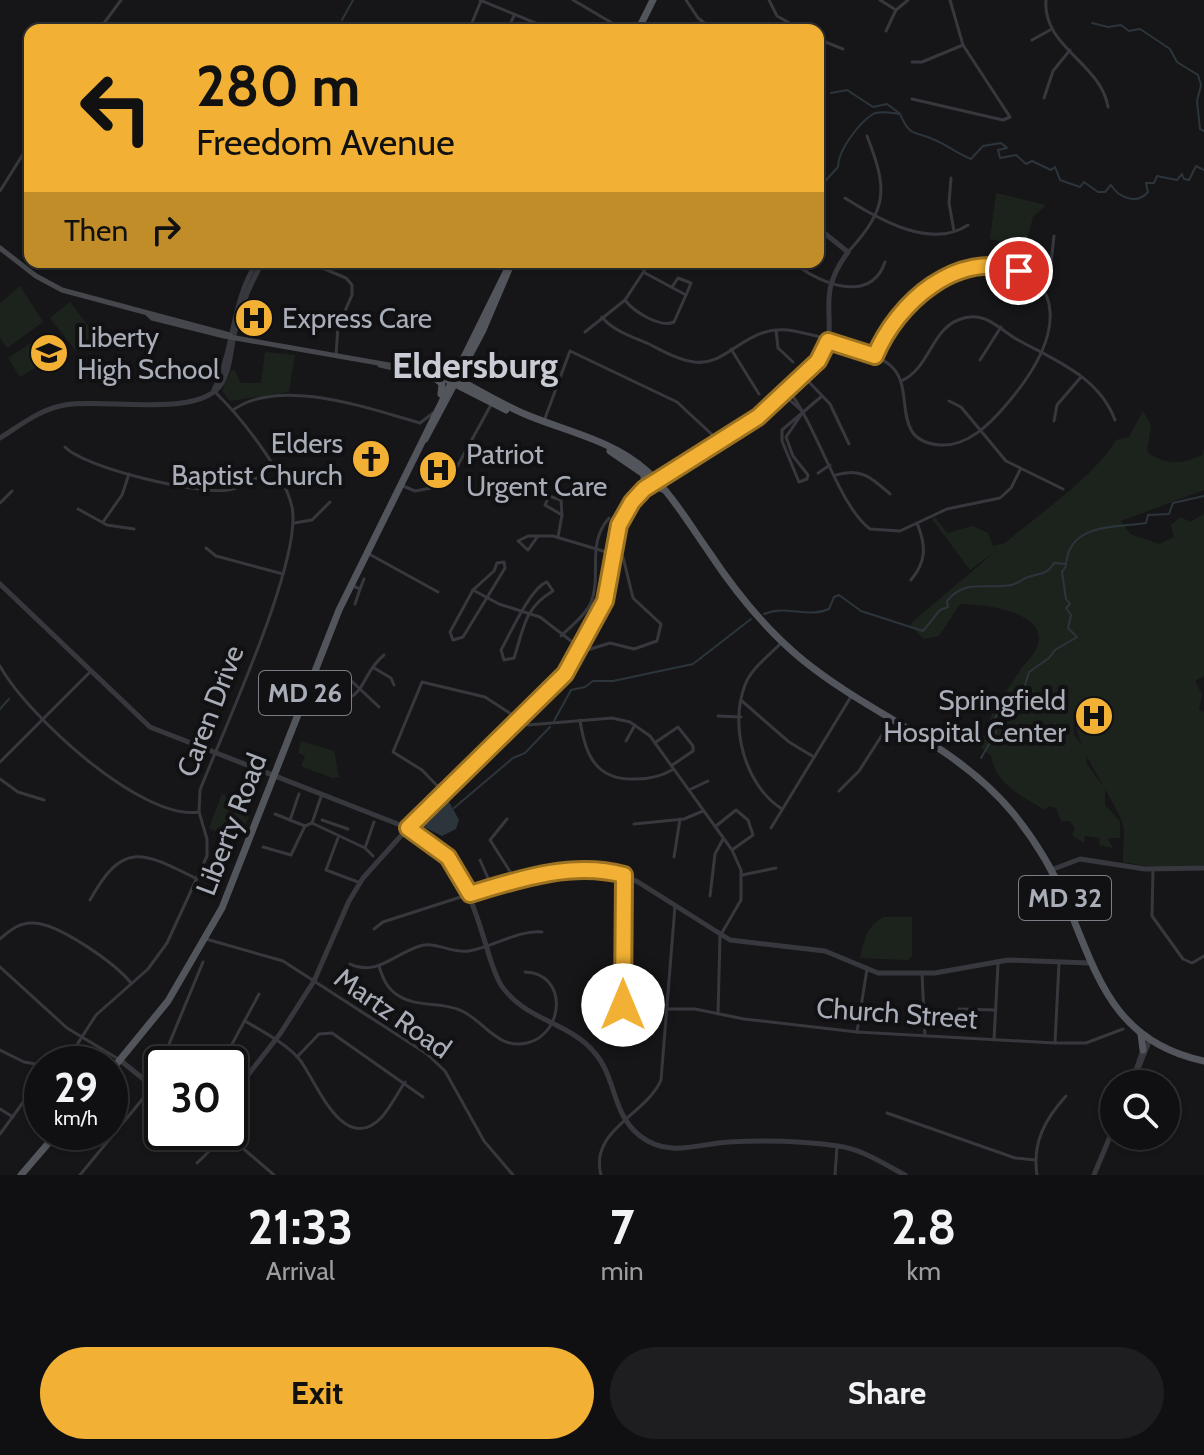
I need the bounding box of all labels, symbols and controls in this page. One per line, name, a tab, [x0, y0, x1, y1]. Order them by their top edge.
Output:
text: 280 m	[196, 52, 360, 120]
icon: left	[64, 56, 168, 160]
text: Freedom Avenue	[196, 120, 455, 164]
icon: right	[144, 208, 188, 252]
text: Then	[64, 212, 128, 249]
pin	[985, 237, 1053, 305]
icon: arrive	[997, 249, 1041, 293]
hospital icon: Express Care	[233, 297, 275, 339]
place label: Express Care	[282, 301, 432, 335]
place label: Liberty High School	[77, 320, 220, 386]
school or university icon: Liberty High School	[28, 332, 70, 374]
district label: Eldersburg	[392, 343, 558, 387]
place label: Elders Baptist Church	[171, 426, 343, 492]
place label: Patriot Urgent Care	[466, 437, 607, 503]
church icon: Elders Baptist Church	[350, 438, 392, 480]
hospital icon: Patriot Urgent Care	[417, 449, 459, 491]
street label: Caren Drive	[169, 640, 251, 782]
road number: MD 26	[259, 671, 351, 715]
place label: Springfield Hospital Center	[883, 683, 1066, 749]
hospital icon: Springfield Hospital Center	[1073, 695, 1115, 737]
street label: Liberty Road	[188, 748, 274, 900]
road number: MD 32	[1019, 876, 1111, 920]
street label: Martz Road	[328, 960, 458, 1066]
position arrow	[581, 963, 665, 1047]
street label: Church Street	[815, 990, 979, 1036]
speed limit sign: 30	[144, 1046, 248, 1150]
text: 29	[54, 1063, 98, 1112]
map controls	[1100, 1070, 1180, 1150]
button: search	[1100, 1070, 1180, 1150]
text: km/h	[54, 1106, 98, 1130]
text: 21:33	[248, 1198, 353, 1256]
text: 7	[610, 1198, 634, 1256]
text: 2.8	[891, 1198, 956, 1256]
text: Arrival	[266, 1255, 335, 1287]
text: min	[601, 1255, 644, 1287]
text: km	[907, 1255, 941, 1287]
button: Exit	[40, 1347, 594, 1439]
button: Share	[610, 1347, 1164, 1439]

